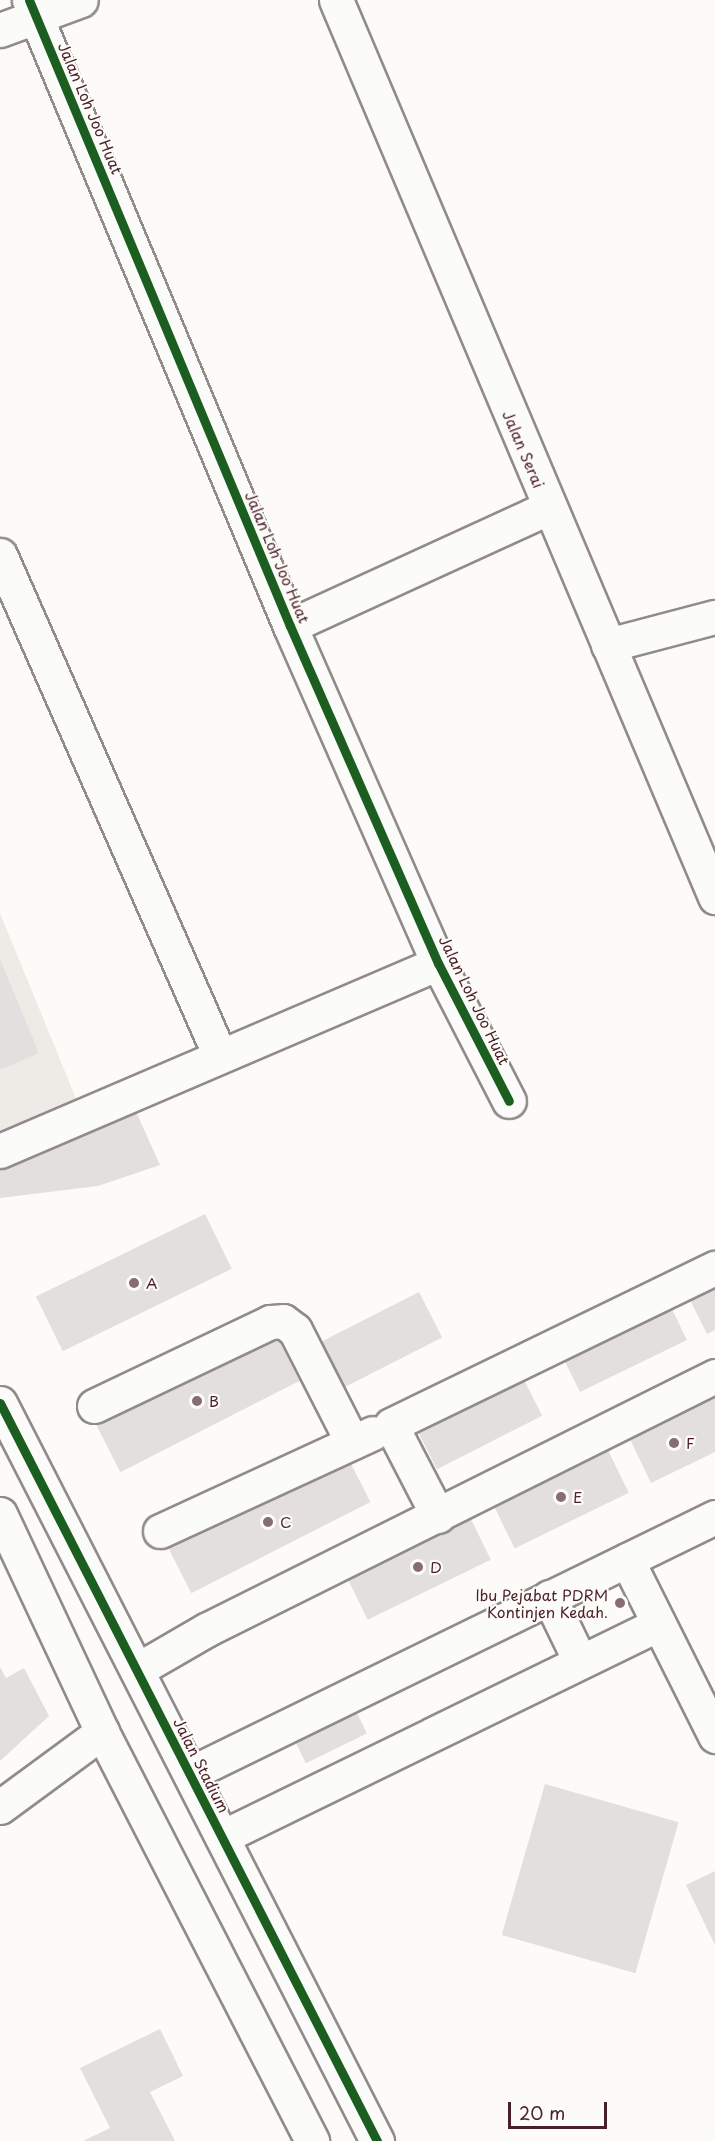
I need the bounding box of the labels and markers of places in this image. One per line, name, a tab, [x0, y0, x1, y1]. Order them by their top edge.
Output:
place label: A	[146, 1274, 157, 1292]
marker: A	[127, 1276, 141, 1290]
place label: B	[209, 1392, 219, 1410]
marker: B	[190, 1394, 204, 1408]
place label: F	[686, 1434, 695, 1452]
marker: F	[667, 1436, 681, 1450]
place label: E	[573, 1488, 582, 1506]
marker: E	[554, 1490, 568, 1504]
place label: C	[280, 1513, 292, 1531]
marker: C	[261, 1515, 275, 1529]
place label: D	[430, 1558, 442, 1576]
marker: D	[411, 1560, 425, 1574]
place label: Ibu Pejabat PDRM Kontinjen Kedah.	[475, 1585, 608, 1620]
marker: Ibu Pejabat PDRM Kontinjen Kedah.	[613, 1596, 627, 1610]

